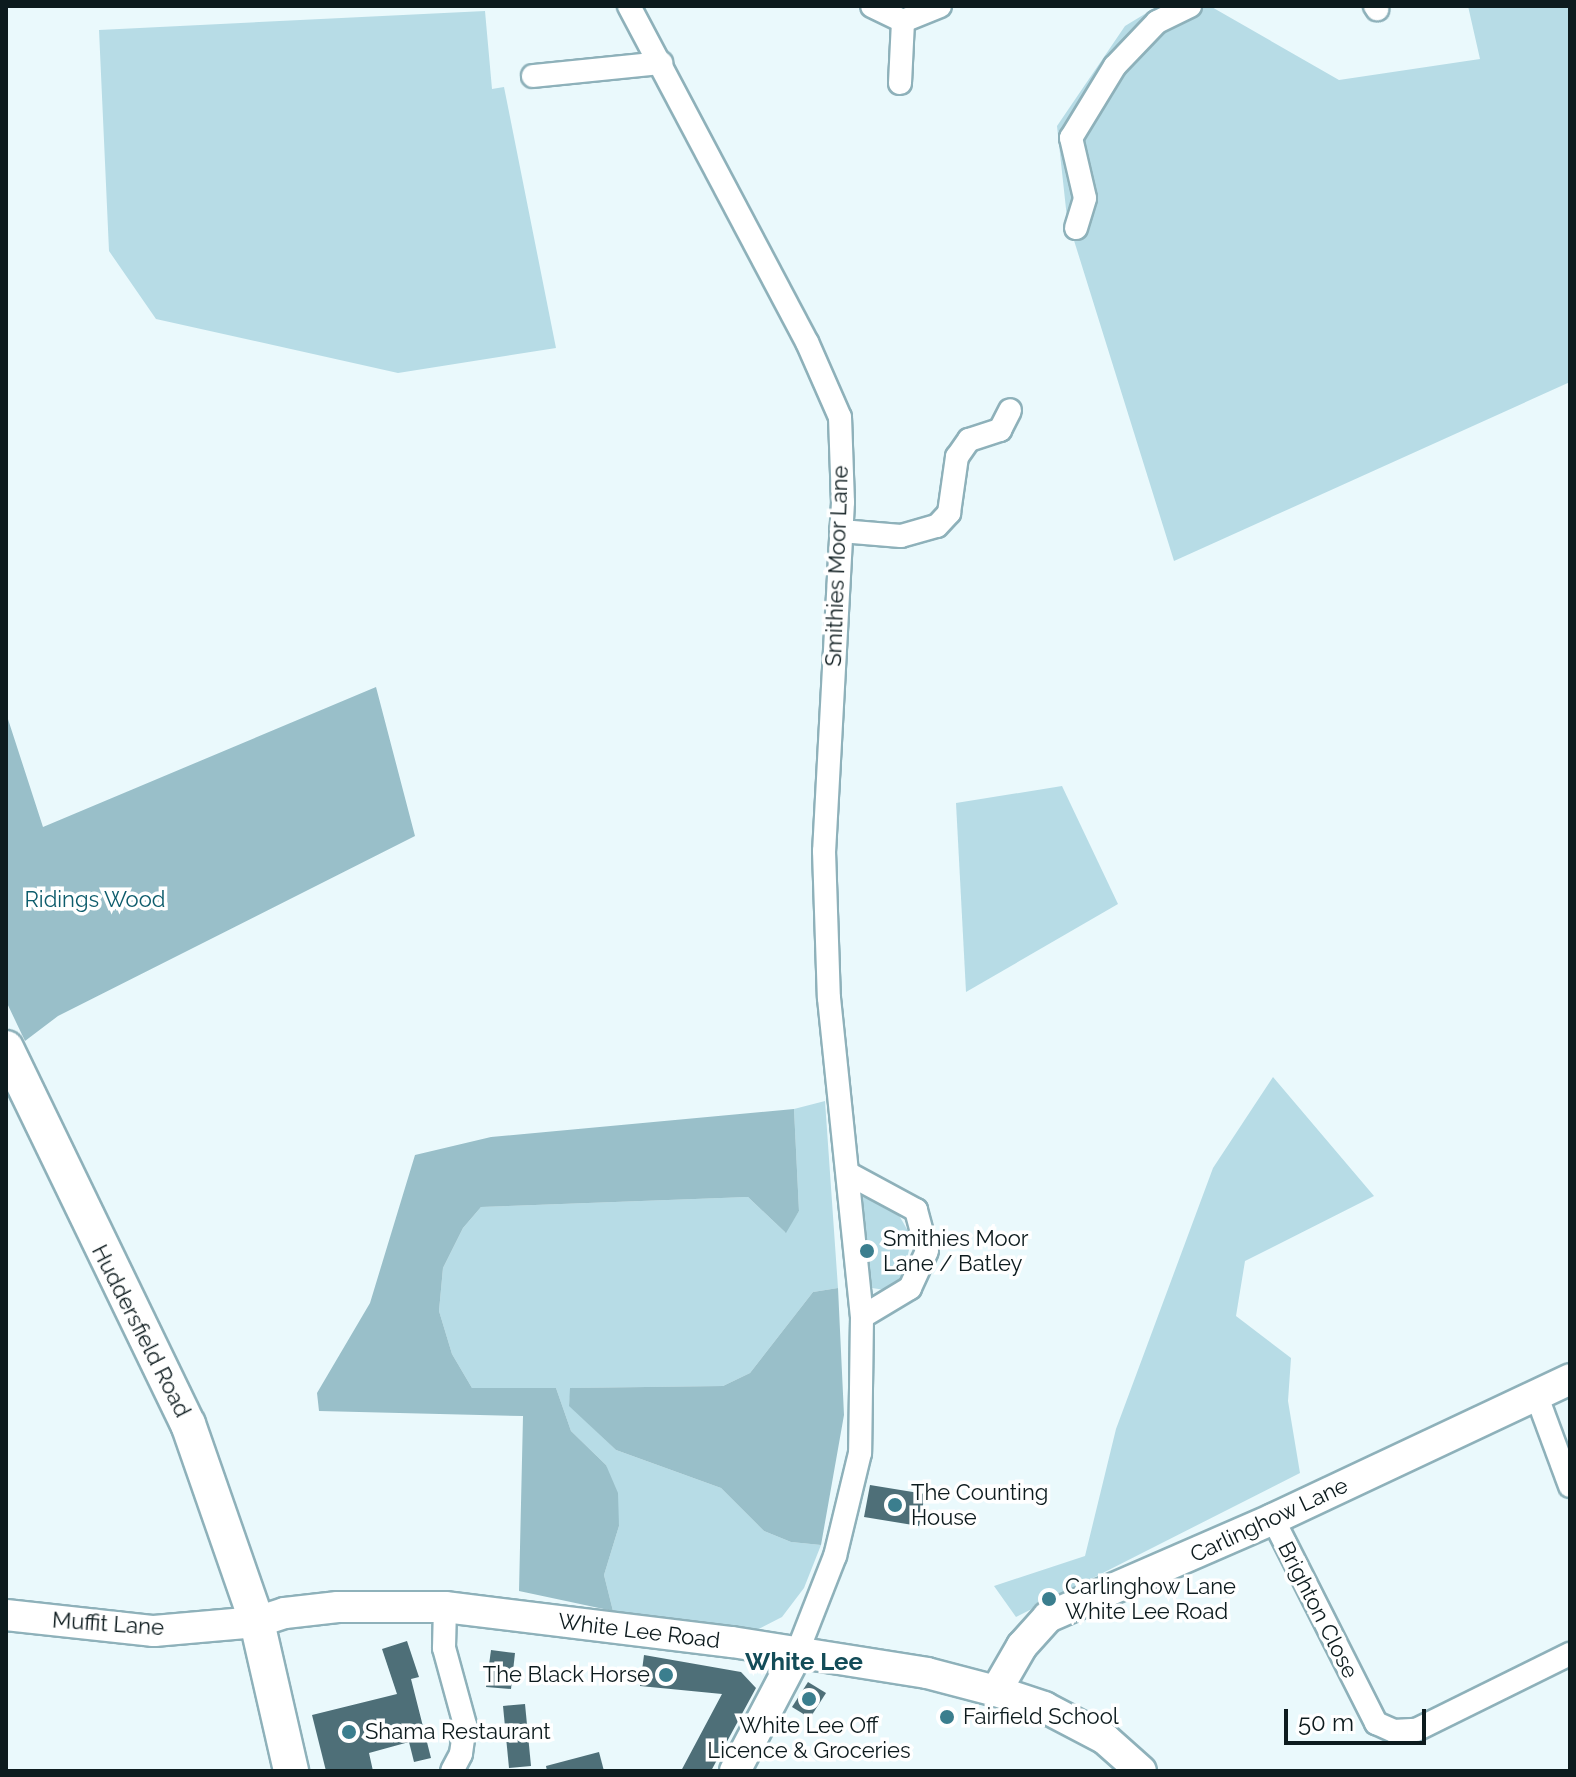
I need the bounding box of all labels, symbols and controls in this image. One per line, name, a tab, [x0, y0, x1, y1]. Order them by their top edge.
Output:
street label: Smithies Moor Lane	[820, 465, 854, 667]
park label: Ridings Wood	[24, 887, 166, 913]
place label: Smithies Moor Lane / Batley	[883, 1225, 1029, 1276]
street label: Huddersfield Road	[86, 1240, 196, 1422]
marker: Smithies Moor Lane / Batley	[858, 1242, 876, 1260]
street label: Carlinghow Lane	[1186, 1472, 1352, 1568]
place label: The Counting House	[911, 1479, 1048, 1530]
marker: The Counting House	[886, 1496, 904, 1514]
street label: Brighton Close	[1272, 1537, 1364, 1683]
place label: Carlinghow Lane White Lee Road	[1065, 1573, 1237, 1624]
marker: Carlinghow Lane White Lee Road	[1040, 1590, 1058, 1608]
street label: Muffit Lane	[51, 1607, 165, 1641]
street label: White Lee Road	[556, 1608, 722, 1654]
district label: White Lee	[745, 1648, 863, 1676]
place label: The Black Horse	[483, 1662, 650, 1688]
marker: The Black Horse	[657, 1666, 675, 1684]
marker: White Lee Off Licence & Groceries	[800, 1690, 818, 1708]
scale bar	[1288, 1693, 1430, 1743]
place label: Fairfield School	[963, 1704, 1119, 1730]
marker: Fairfield School	[938, 1708, 956, 1726]
text: 50 m	[1298, 1708, 1354, 1737]
place label: White Lee Off Licence & Groceries	[707, 1712, 911, 1764]
place label: Shama Restaurant	[365, 1719, 551, 1745]
marker: Shama Restaurant	[340, 1723, 358, 1741]

